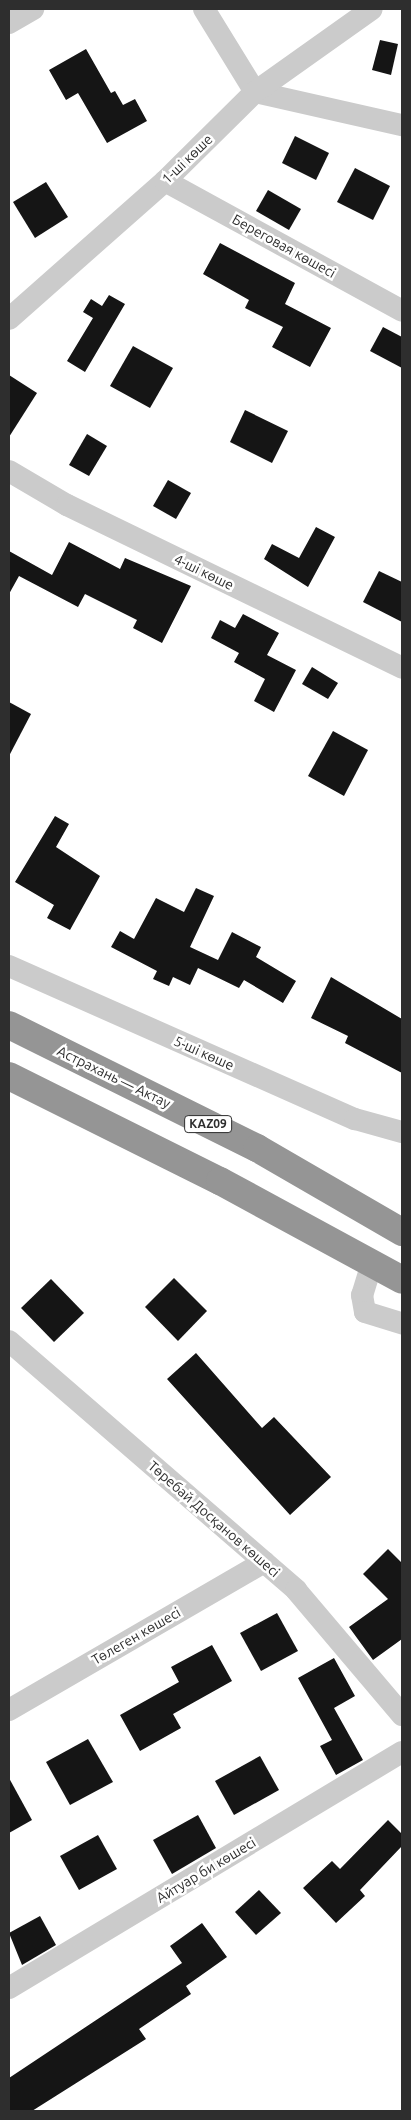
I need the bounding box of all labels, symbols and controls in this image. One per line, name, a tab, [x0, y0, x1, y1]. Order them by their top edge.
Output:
street label: 1-ші көше	[158, 131, 216, 187]
street label: Береговая көшесі	[229, 211, 339, 281]
street label: 4-шi көше	[172, 550, 236, 594]
street label: 5-шi көше	[171, 1032, 237, 1074]
street label: Астрахань — Актау	[55, 1042, 173, 1112]
road number: KAZ09	[183, 1114, 233, 1134]
street label: Төребай Досқанов көшесі	[145, 1457, 283, 1581]
street label: Төлеген көшесі	[88, 1604, 184, 1668]
street label: Айтуар би көшесі	[153, 1834, 259, 1906]

